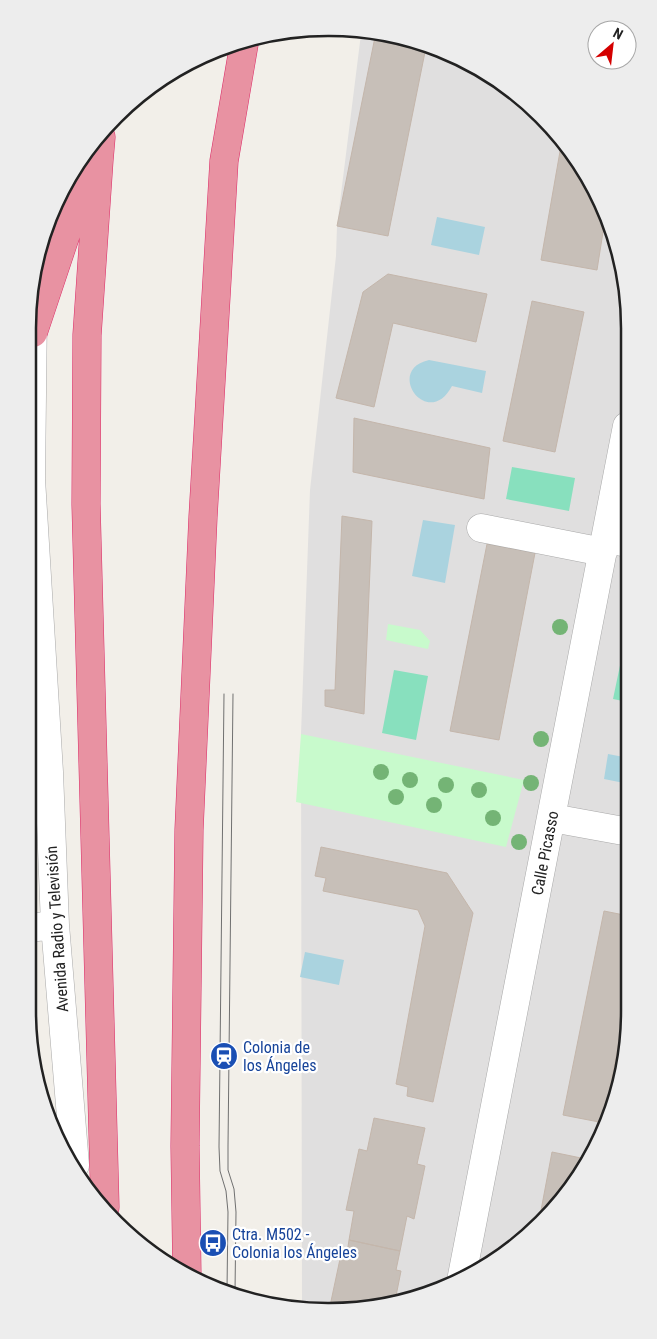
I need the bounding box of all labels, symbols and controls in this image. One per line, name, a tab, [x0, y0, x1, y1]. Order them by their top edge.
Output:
north arrow	[587, 20, 637, 70]
text: N	[611, 24, 626, 43]
street label: Calle Picasso	[528, 809, 562, 897]
street label: Avenida Radio y Televisión	[42, 845, 72, 1013]
place label: Colonia de los Ángeles	[243, 1038, 317, 1075]
station icon: Colonia de los Ángeles	[209, 1041, 239, 1071]
place label: Ctra. M502 - Colonia los Ángeles	[232, 1225, 357, 1262]
bus stop icon: Ctra. M502 - Colonia los Ángeles	[198, 1228, 228, 1258]

